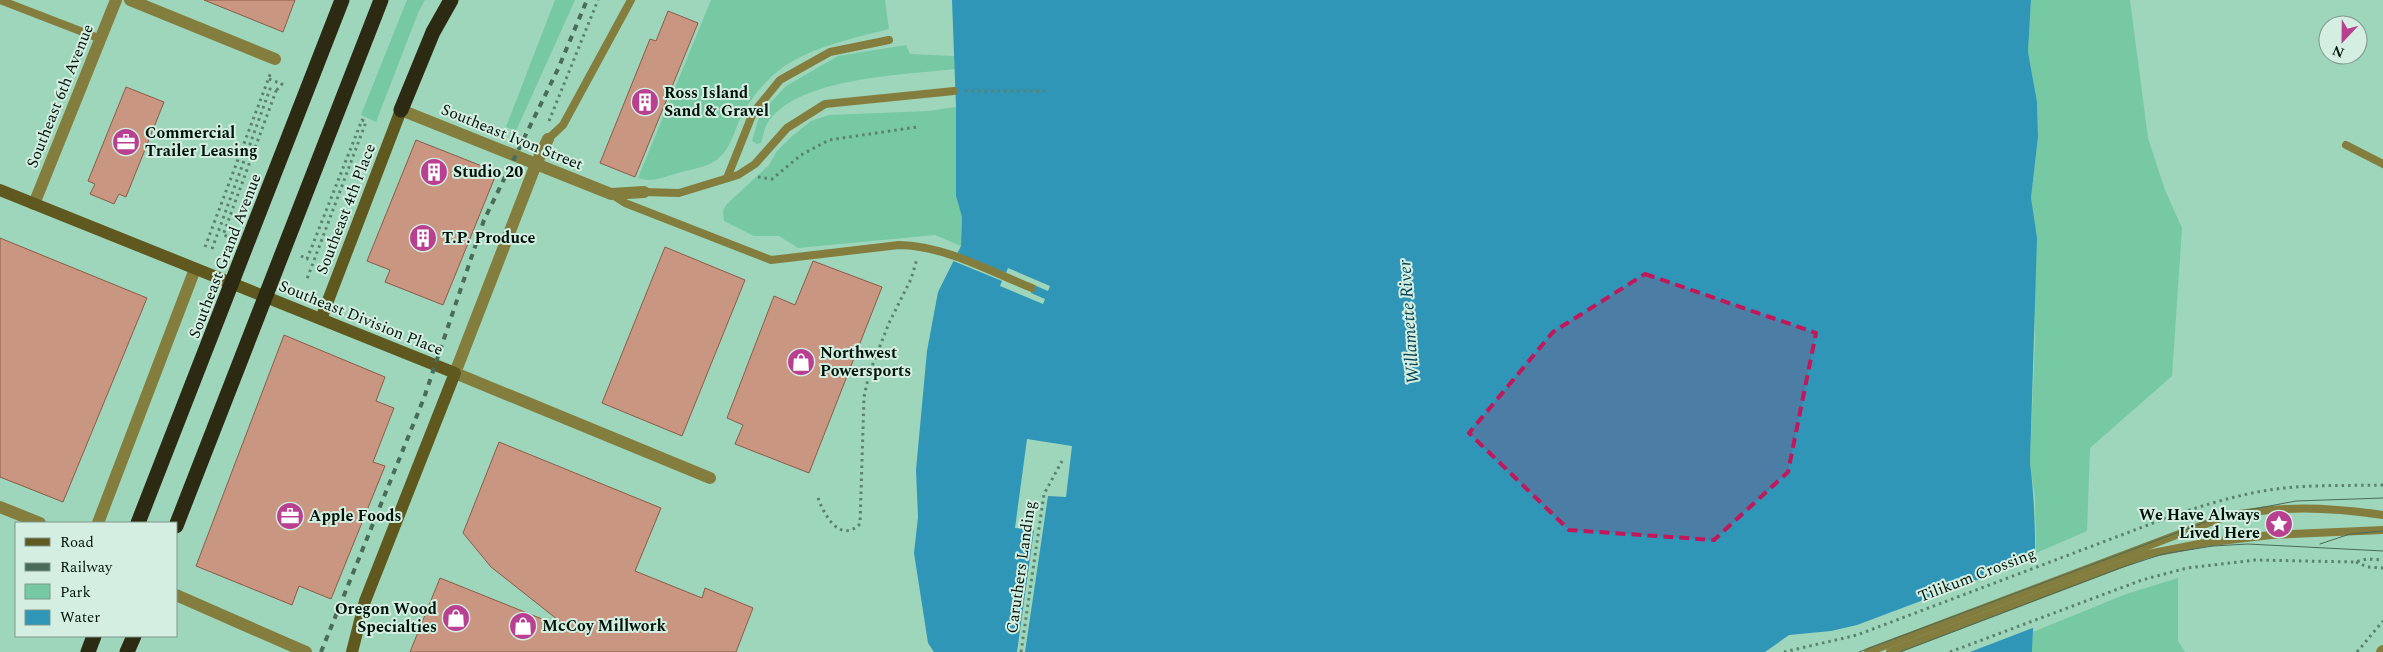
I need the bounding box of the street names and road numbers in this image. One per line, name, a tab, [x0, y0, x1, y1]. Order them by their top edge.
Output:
street label: Southeast 6th Avenue	[20, 20, 100, 172]
street label: Southeast Ivon Street	[437, 98, 587, 177]
street label: Southeast 4th Place	[310, 140, 382, 278]
street label: Southeast Grand Avenue	[182, 170, 268, 342]
street label: Southeast Division Place	[275, 274, 447, 362]
street label: Caruthers Landing	[1000, 499, 1042, 635]
street label: Tilikum Crossing	[1915, 542, 2039, 608]

